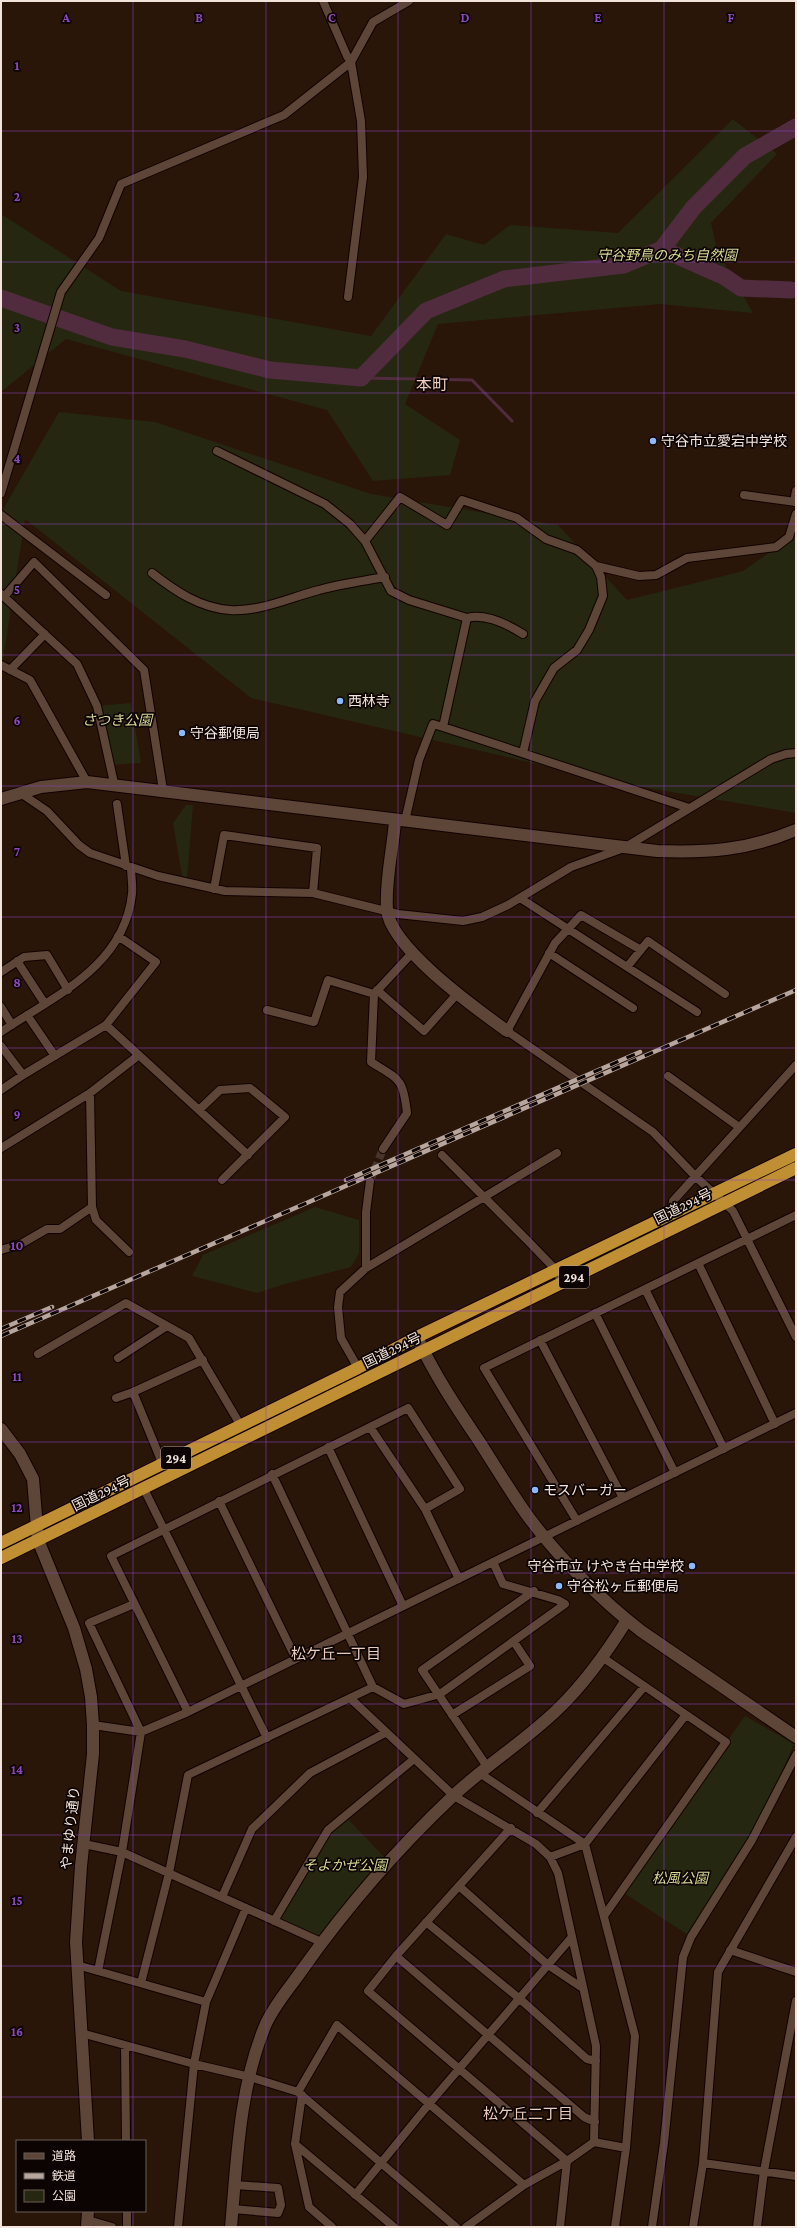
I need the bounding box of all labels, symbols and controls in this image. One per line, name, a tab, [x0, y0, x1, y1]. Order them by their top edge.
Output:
text: A	[61, 10, 70, 25]
text: B	[195, 10, 203, 25]
text: C	[328, 10, 336, 25]
text: D	[461, 10, 470, 25]
text: E	[594, 10, 602, 25]
text: F	[728, 10, 735, 25]
text: 1	[15, 58, 20, 73]
text: 2	[14, 189, 21, 204]
park label: 守谷野鳥のみち自然園	[597, 247, 739, 263]
text: 3	[14, 320, 20, 335]
district label: 本町	[416, 376, 448, 393]
place label: 守谷市立愛宕中学校	[661, 433, 787, 449]
marker: 守谷市立愛宕中学校	[648, 436, 658, 446]
text: 4	[13, 451, 21, 466]
text: 5	[14, 582, 20, 597]
place label: 西林寺	[348, 693, 390, 709]
marker: 西林寺	[335, 696, 345, 706]
park label: さつき公園	[82, 712, 154, 728]
text: 6	[13, 713, 21, 728]
place label: 守谷郵便局	[190, 725, 260, 741]
marker: 守谷郵便局	[177, 728, 187, 738]
text: 7	[14, 844, 20, 859]
text: 8	[13, 975, 21, 990]
text: 9	[13, 1107, 21, 1122]
street label: 国道294号	[651, 1185, 715, 1227]
text: 10	[11, 1238, 23, 1253]
road number: 294	[559, 1266, 589, 1288]
street label: 国道294号	[360, 1329, 424, 1371]
text: 11	[12, 1369, 22, 1384]
road number: 294	[161, 1447, 191, 1469]
street label: 国道294号	[69, 1472, 133, 1514]
place label: モスバーガー	[543, 1482, 627, 1498]
marker: モスバーガー	[530, 1485, 540, 1495]
text: 12	[11, 1500, 23, 1515]
place label: 守谷市立 けやき台中学校	[527, 1558, 684, 1574]
marker: 守谷市立 けやき台中学校	[687, 1561, 697, 1571]
place label: 守谷松ヶ丘郵便局	[567, 1578, 679, 1594]
marker: 守谷松ヶ丘郵便局	[554, 1581, 564, 1591]
text: 13	[11, 1631, 23, 1646]
district label: 松ケ丘一丁目	[291, 1646, 381, 1662]
text: 14	[11, 1762, 23, 1777]
street label: やまゆり通り	[58, 1785, 82, 1871]
park label: そよかぜ公園	[303, 1857, 389, 1873]
park label: 松風公園	[652, 1870, 710, 1886]
text: 15	[11, 1893, 23, 1908]
text: 16	[11, 2024, 23, 2039]
district label: 松ケ丘二丁目	[483, 2106, 573, 2122]
legend	[16, 2140, 146, 2212]
text: 道路	[52, 2149, 76, 2163]
text: 鉄道	[52, 2169, 76, 2183]
text: 公園	[52, 2189, 76, 2203]

